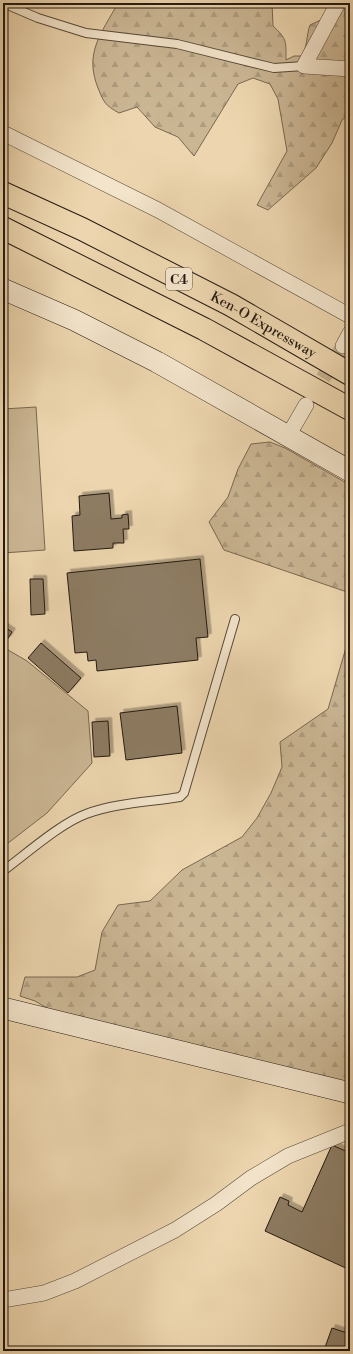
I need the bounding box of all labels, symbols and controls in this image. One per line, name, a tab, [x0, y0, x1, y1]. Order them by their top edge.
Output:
road number: C4	[166, 268, 192, 290]
street label: Ken-O Expressway	[207, 288, 320, 363]

